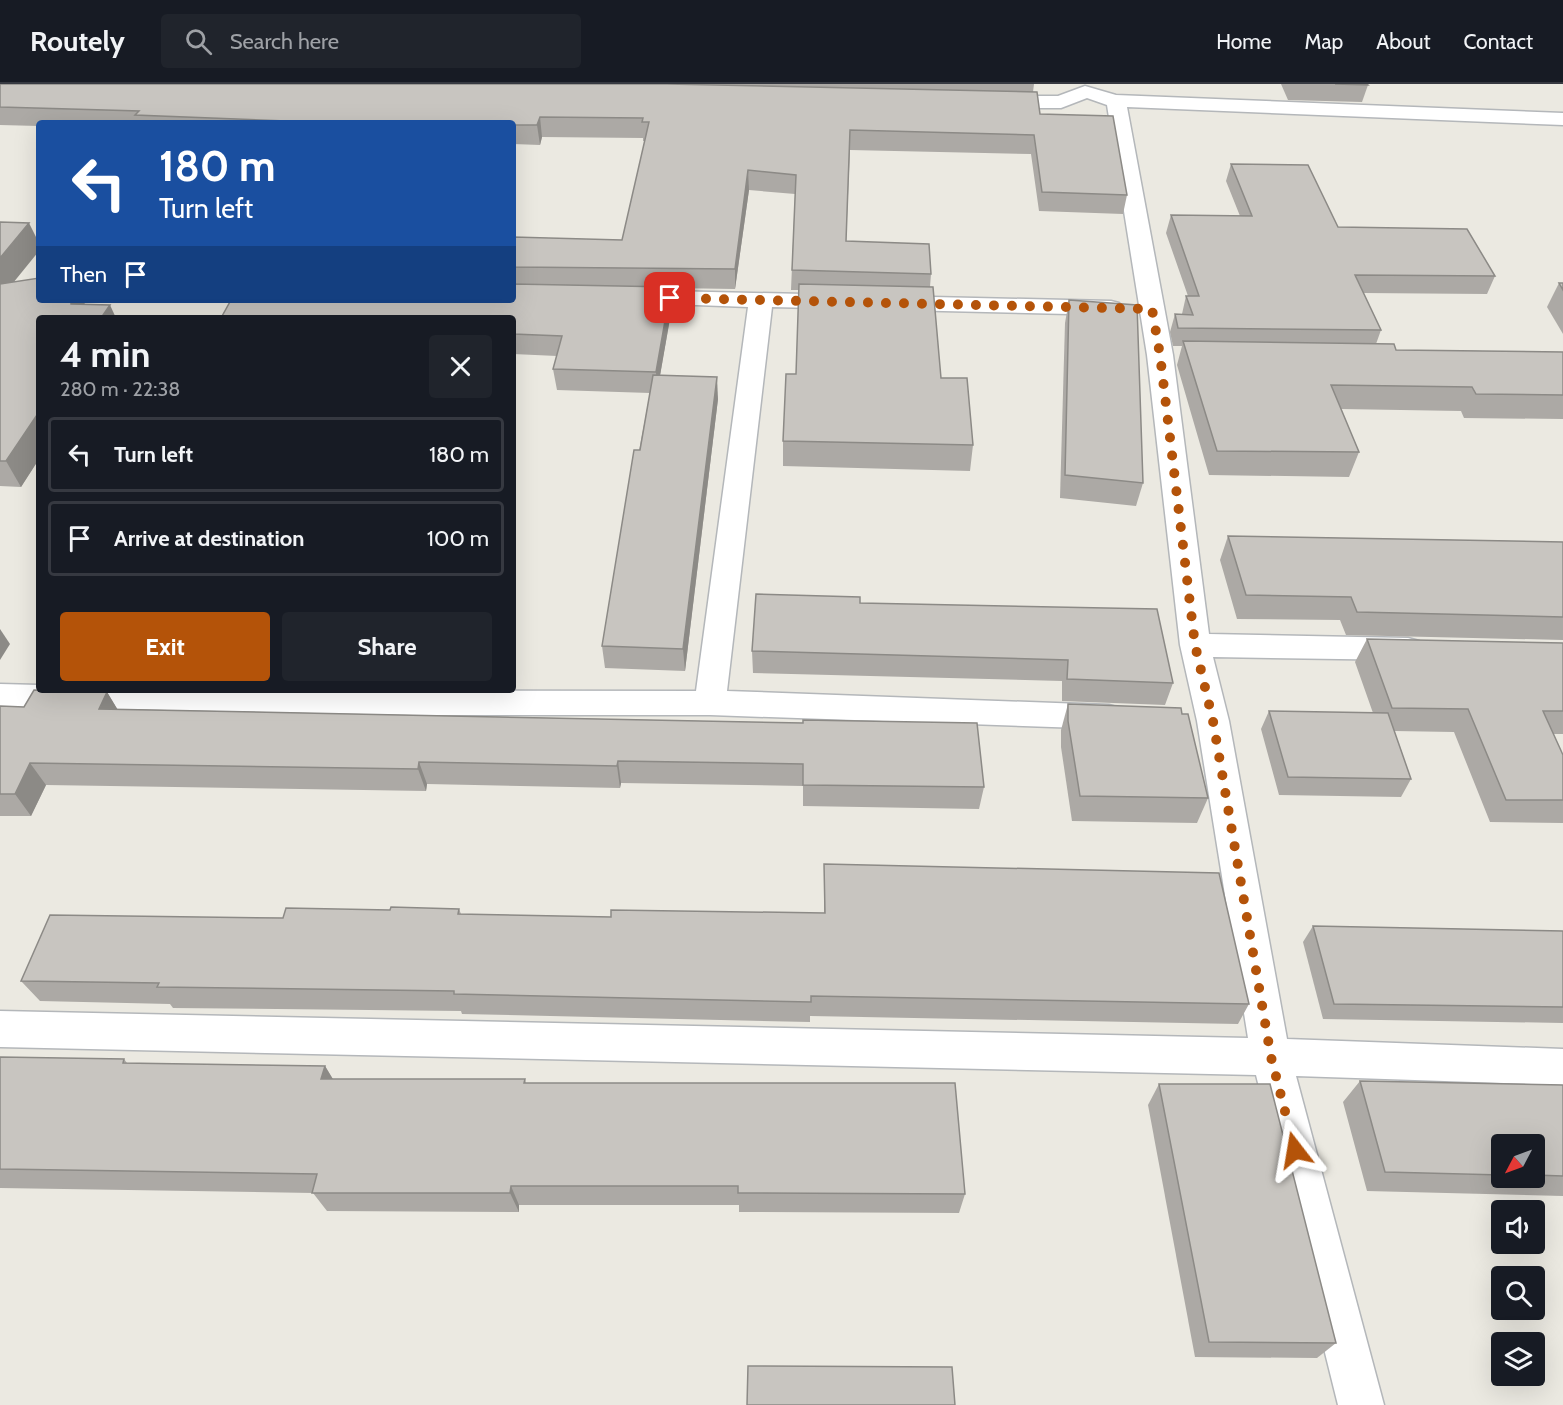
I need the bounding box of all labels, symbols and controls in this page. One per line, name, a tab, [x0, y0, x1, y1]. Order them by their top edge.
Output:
search box	[161, 14, 581, 68]
text: Routely	[30, 24, 125, 58]
icon: search	[182, 25, 215, 58]
text: Search here	[230, 28, 339, 55]
text: Home	[1216, 29, 1272, 54]
text: Map	[1305, 29, 1343, 54]
text: About	[1376, 29, 1430, 54]
text: Contact	[1463, 29, 1533, 54]
text: 180 m	[159, 140, 275, 192]
icon: left	[60, 144, 138, 222]
text: Turn left	[159, 192, 253, 225]
icon: arrive	[119, 258, 152, 291]
text: Then	[60, 261, 107, 288]
pin	[644, 272, 695, 323]
icon: arrive	[653, 281, 686, 314]
text: 4 min	[60, 332, 150, 376]
button: close	[429, 335, 492, 398]
text: 280 m · 22:38	[60, 377, 180, 401]
icon: left	[63, 438, 96, 471]
text: Turn left	[114, 441, 193, 468]
text: 180 m	[429, 441, 489, 468]
icon: arrive	[63, 522, 96, 555]
text: Arrive at destination	[114, 525, 304, 552]
text: 100 m	[427, 525, 489, 552]
button: Exit	[60, 612, 270, 681]
button: Share	[282, 612, 492, 681]
position arrow	[1263, 1118, 1327, 1182]
north arrow	[1491, 1134, 1545, 1188]
map controls	[1491, 1134, 1545, 1386]
button: sound	[1491, 1200, 1545, 1254]
button: search	[1491, 1266, 1545, 1320]
button: layers	[1491, 1332, 1545, 1386]

